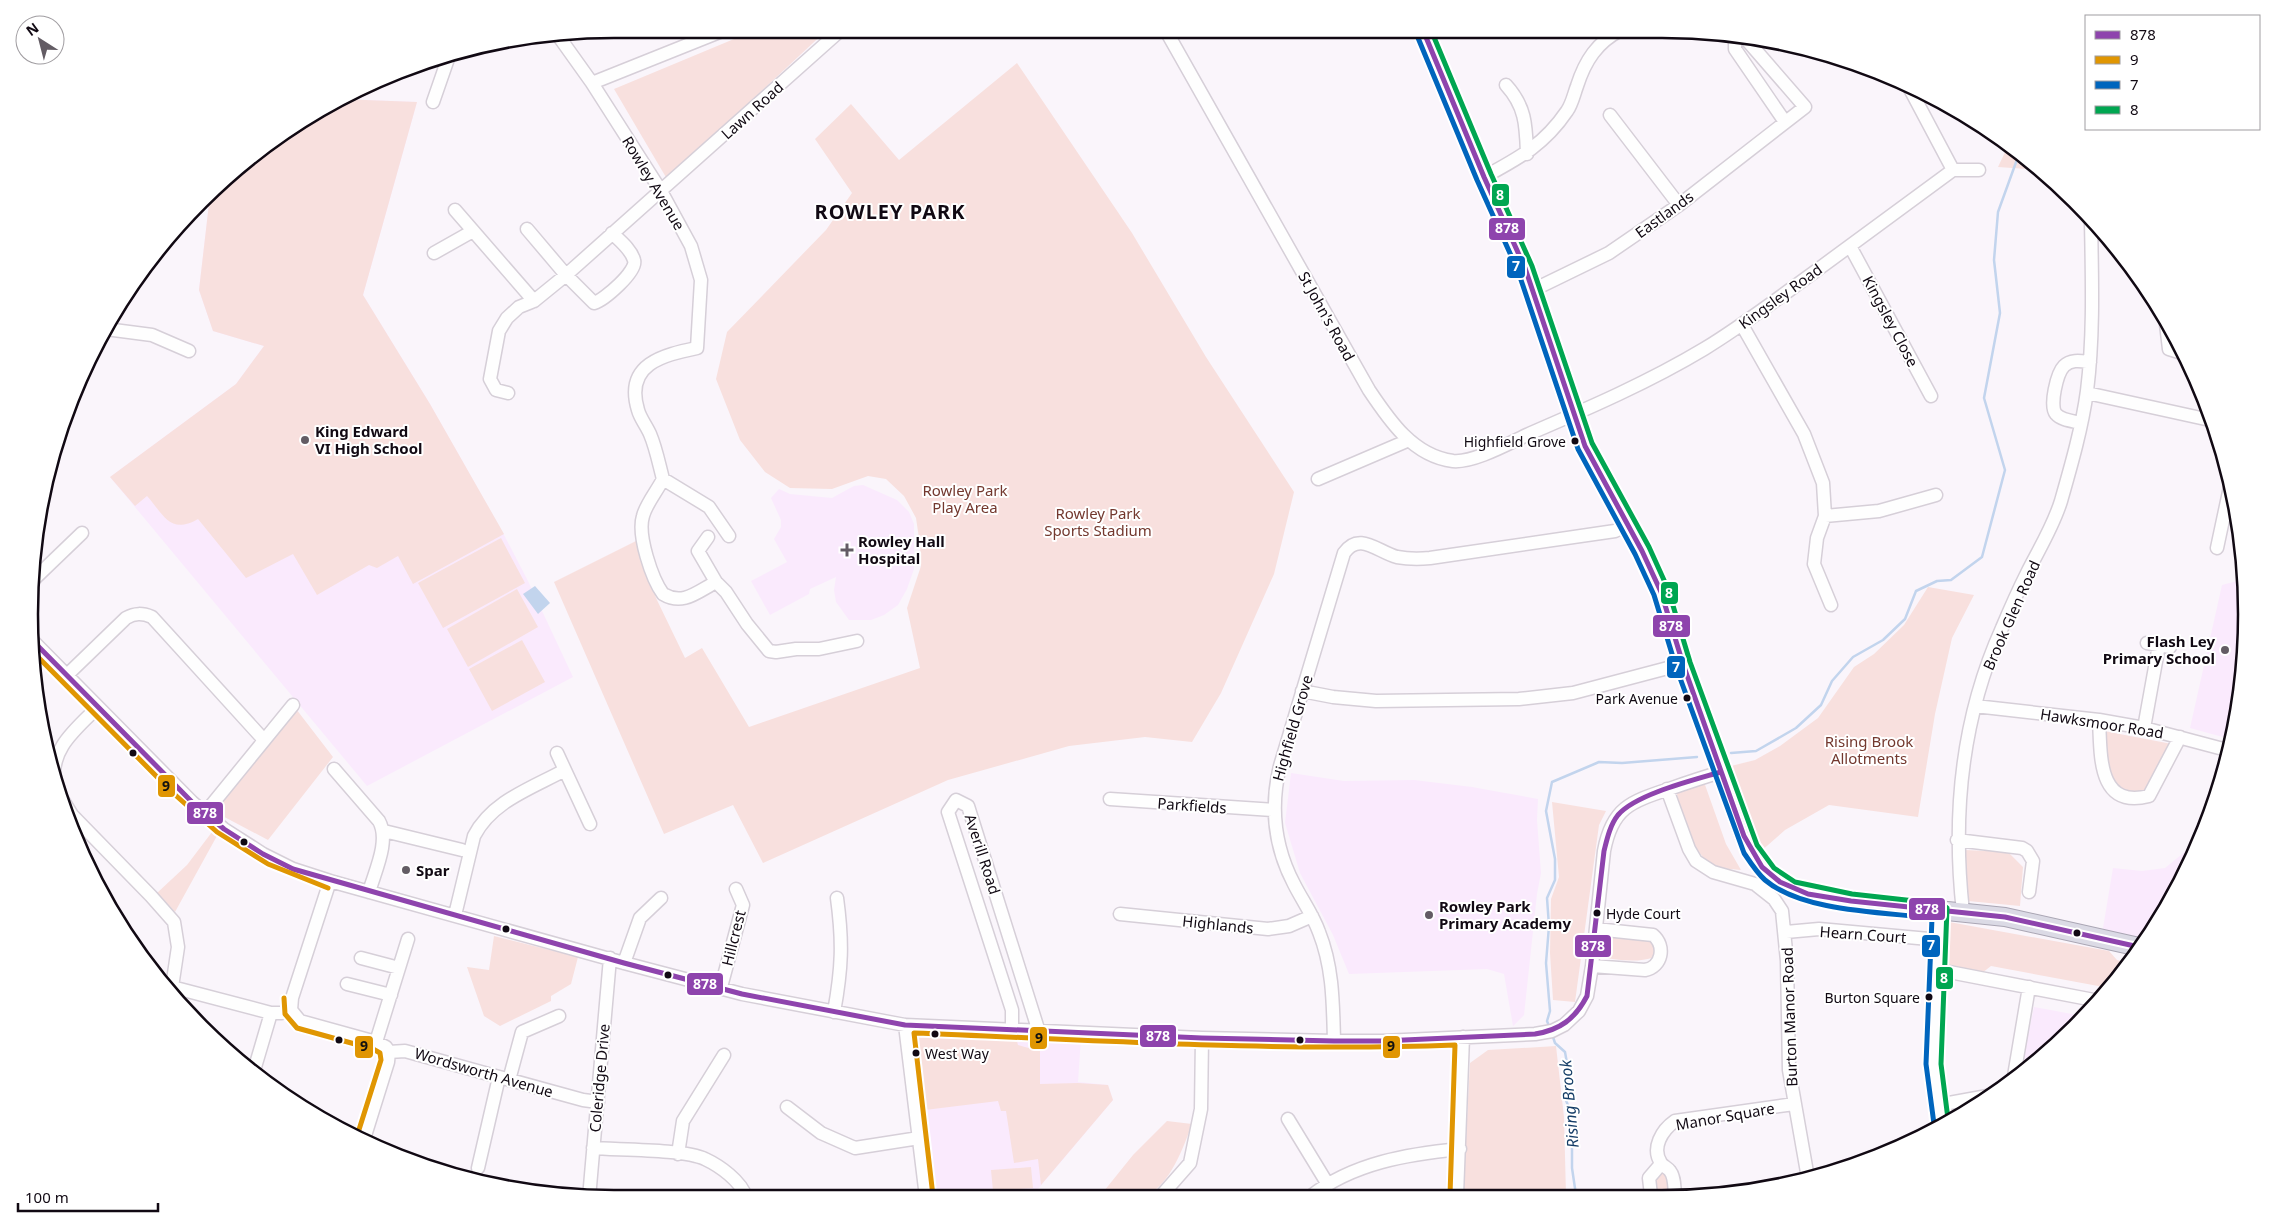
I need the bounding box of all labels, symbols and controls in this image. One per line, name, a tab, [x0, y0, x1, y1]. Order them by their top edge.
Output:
north arrow	[15, 15, 65, 65]
legend	[2085, 15, 2260, 130]
text: N	[22, 18, 42, 40]
text: 878	[2130, 24, 2156, 44]
text: 9	[2130, 49, 2139, 69]
text: 7	[2130, 74, 2139, 94]
street label: Lawn Road	[717, 77, 787, 143]
text: 8	[2130, 99, 2139, 119]
street label: Rowley Avenue	[618, 132, 690, 234]
line badge: 8	[1491, 183, 1510, 207]
text: 8	[1496, 185, 1504, 204]
street label: Eastlands	[1631, 186, 1697, 242]
district label: ROWLEY PARK	[815, 198, 965, 225]
line badge: 878	[1488, 217, 1526, 241]
text: 878	[1495, 218, 1519, 237]
line badge: 7	[1506, 255, 1526, 279]
text: 7	[1512, 256, 1520, 275]
street label: Kingsley Road	[1734, 259, 1826, 333]
street label: St John's Road	[1294, 268, 1360, 364]
street label: Kingsley Close	[1859, 272, 1923, 370]
place label: King Edward VI High School	[315, 421, 423, 458]
place label: Highfield Grove	[1464, 432, 1566, 451]
marker: King Edward VI High School	[299, 434, 311, 446]
marker: Highfield Grove	[1570, 436, 1580, 446]
park label: Rowley Park Play Area	[922, 480, 1008, 517]
park label: Rowley Park Sports Stadium	[1044, 503, 1152, 540]
place label: Rowley Hall Hospital	[858, 531, 945, 568]
marker: Rowley Hall Hospital	[840, 543, 854, 557]
street label: Brook Glen Road	[1978, 557, 2044, 673]
line badge: 8	[1660, 581, 1679, 605]
text: 8	[1665, 583, 1673, 602]
line badge: 878	[1652, 614, 1691, 638]
text: 878	[1659, 616, 1683, 635]
place label: Flash Ley Primary School	[2103, 631, 2215, 668]
marker: Flash Ley Primary School	[2219, 644, 2231, 656]
line badge: 7	[1666, 655, 1686, 679]
text: 7	[1672, 657, 1680, 676]
street label: Highfield Grove	[1267, 673, 1317, 783]
place label: Park Avenue	[1596, 689, 1678, 708]
marker: Park Avenue	[1682, 693, 1692, 703]
street label: Hawksmoor Road	[2039, 703, 2165, 743]
park label: Rising Brook Allotments	[1825, 731, 1913, 768]
unlabelled marker	[128, 748, 138, 758]
line badge: 9	[157, 774, 176, 798]
text: 9	[162, 776, 170, 795]
street label: Parkfields	[1157, 793, 1227, 817]
line badge: 878	[186, 801, 224, 825]
text: 878	[193, 803, 217, 822]
street label: Averill Road	[961, 811, 1005, 897]
unlabelled marker	[239, 837, 249, 847]
place label: Spar	[416, 860, 450, 880]
marker: Spar	[400, 864, 412, 876]
place label: Rowley Park Primary Academy	[1439, 896, 1571, 933]
line badge: 878	[1908, 897, 1946, 921]
text: 878	[1915, 899, 1939, 918]
place label: Hyde Court	[1606, 904, 1680, 923]
street label: Hillcrest	[716, 907, 750, 968]
marker: Hyde Court	[1592, 908, 1602, 918]
marker: Rowley Park Primary Academy	[1423, 909, 1435, 921]
street label: Highlands	[1181, 910, 1255, 938]
street label: Hearn Court	[1819, 921, 1908, 947]
unlabelled marker	[501, 924, 511, 934]
unlabelled marker	[2072, 928, 2082, 938]
line badge: 878	[1574, 934, 1612, 958]
line badge: 7	[1921, 934, 1941, 958]
text: 7	[1927, 935, 1935, 954]
text: 878	[1581, 936, 1605, 955]
street label: Burton Manor Road	[1777, 947, 1801, 1087]
line badge: 8	[1935, 966, 1954, 990]
text: 8	[1940, 968, 1948, 987]
unlabelled marker	[663, 970, 673, 980]
line badge: 878	[686, 972, 724, 996]
text: 878	[693, 974, 717, 993]
place label: Burton Square	[1824, 988, 1920, 1007]
marker: Burton Square	[1924, 992, 1934, 1002]
street label: Coleridge Drive	[584, 1023, 614, 1133]
line badge: 878	[1139, 1024, 1177, 1048]
line badge: 9	[1029, 1026, 1048, 1050]
text: 878	[1146, 1026, 1170, 1045]
text: 9	[1035, 1028, 1043, 1047]
unlabelled marker	[930, 1029, 940, 1039]
unlabelled marker	[334, 1035, 344, 1045]
line badge: 9	[354, 1035, 374, 1059]
unlabelled marker	[1295, 1035, 1305, 1045]
line badge: 9	[1382, 1035, 1401, 1059]
text: 9	[360, 1036, 368, 1055]
text: 9	[1387, 1036, 1395, 1055]
street label: Wordsworth Avenue	[412, 1043, 556, 1101]
place label: West Way	[925, 1044, 990, 1063]
marker: West Way	[911, 1048, 921, 1058]
water label: Rising Brook	[1554, 1058, 1584, 1149]
street label: Manor Square	[1674, 1097, 1776, 1135]
scale bar	[18, 1180, 158, 1212]
text: 100 m	[25, 1187, 69, 1207]

